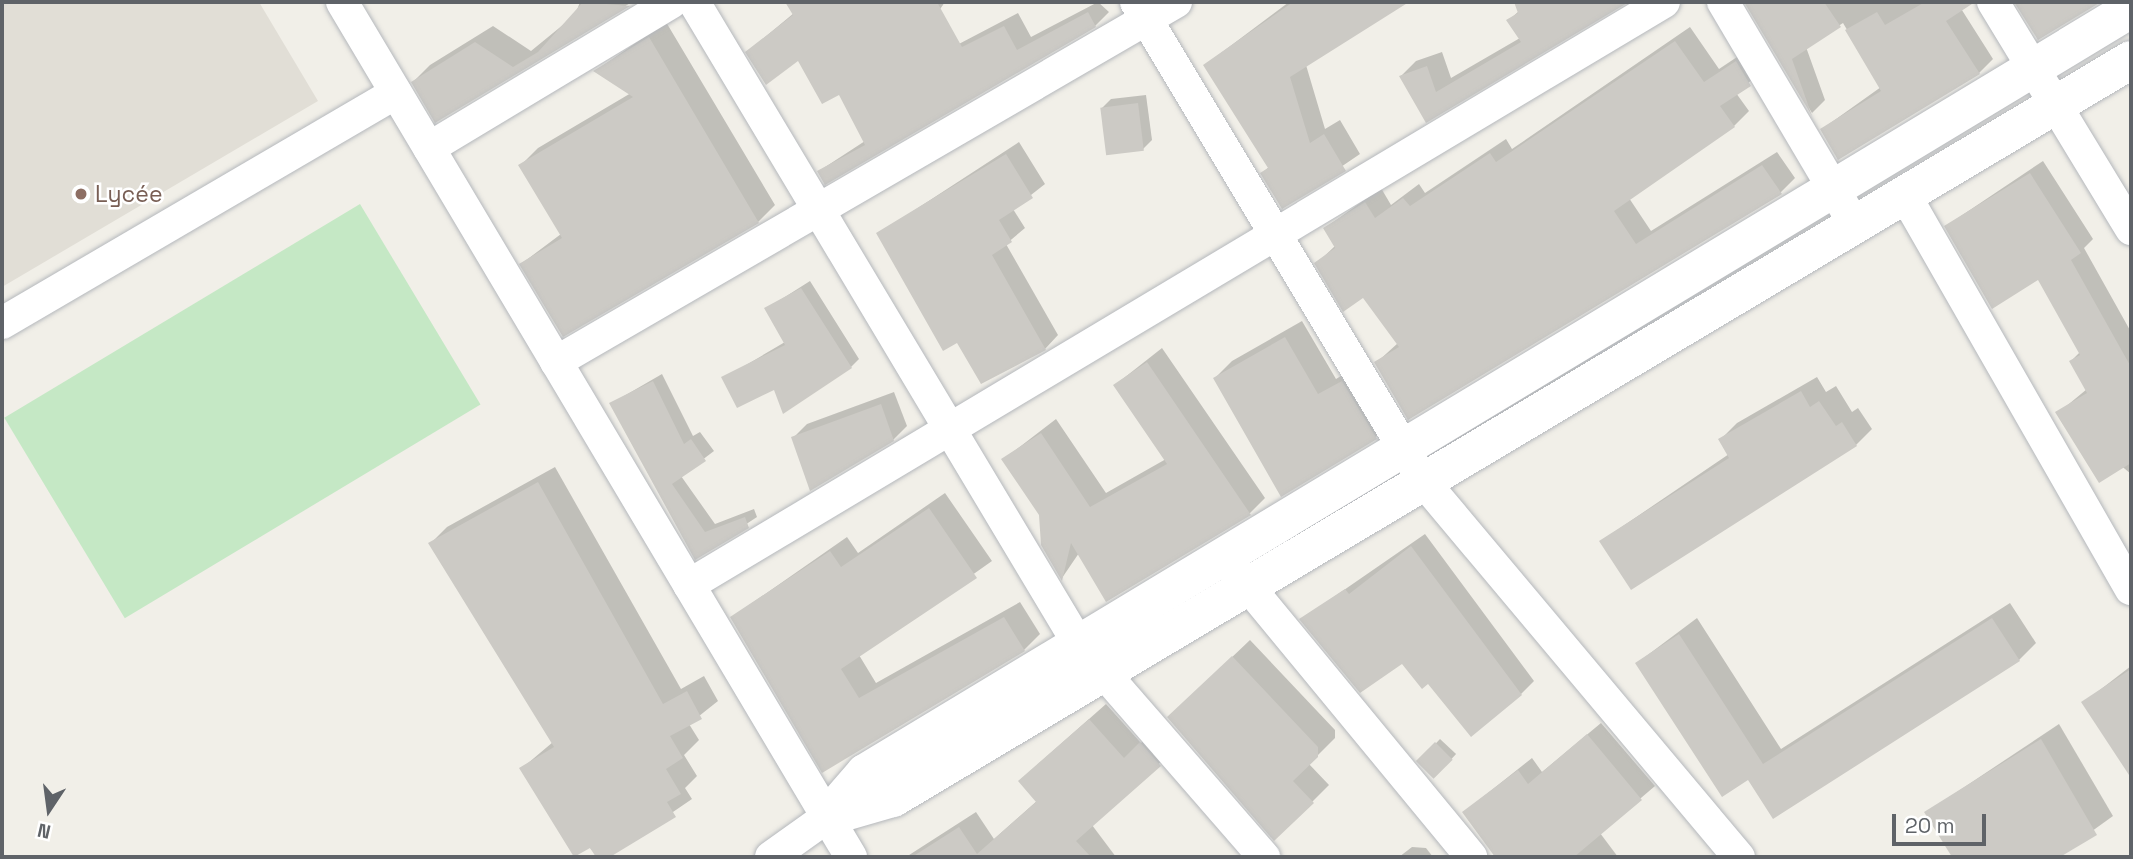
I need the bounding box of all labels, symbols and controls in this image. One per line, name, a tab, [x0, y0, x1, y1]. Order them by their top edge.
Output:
place label: Lycée	[95, 180, 163, 208]
marker: Lycée	[73, 186, 89, 202]
north arrow	[14, 775, 84, 845]
scale bar	[1895, 800, 1990, 844]
text: 20 m	[1905, 812, 1955, 839]
text: N	[35, 817, 53, 845]

